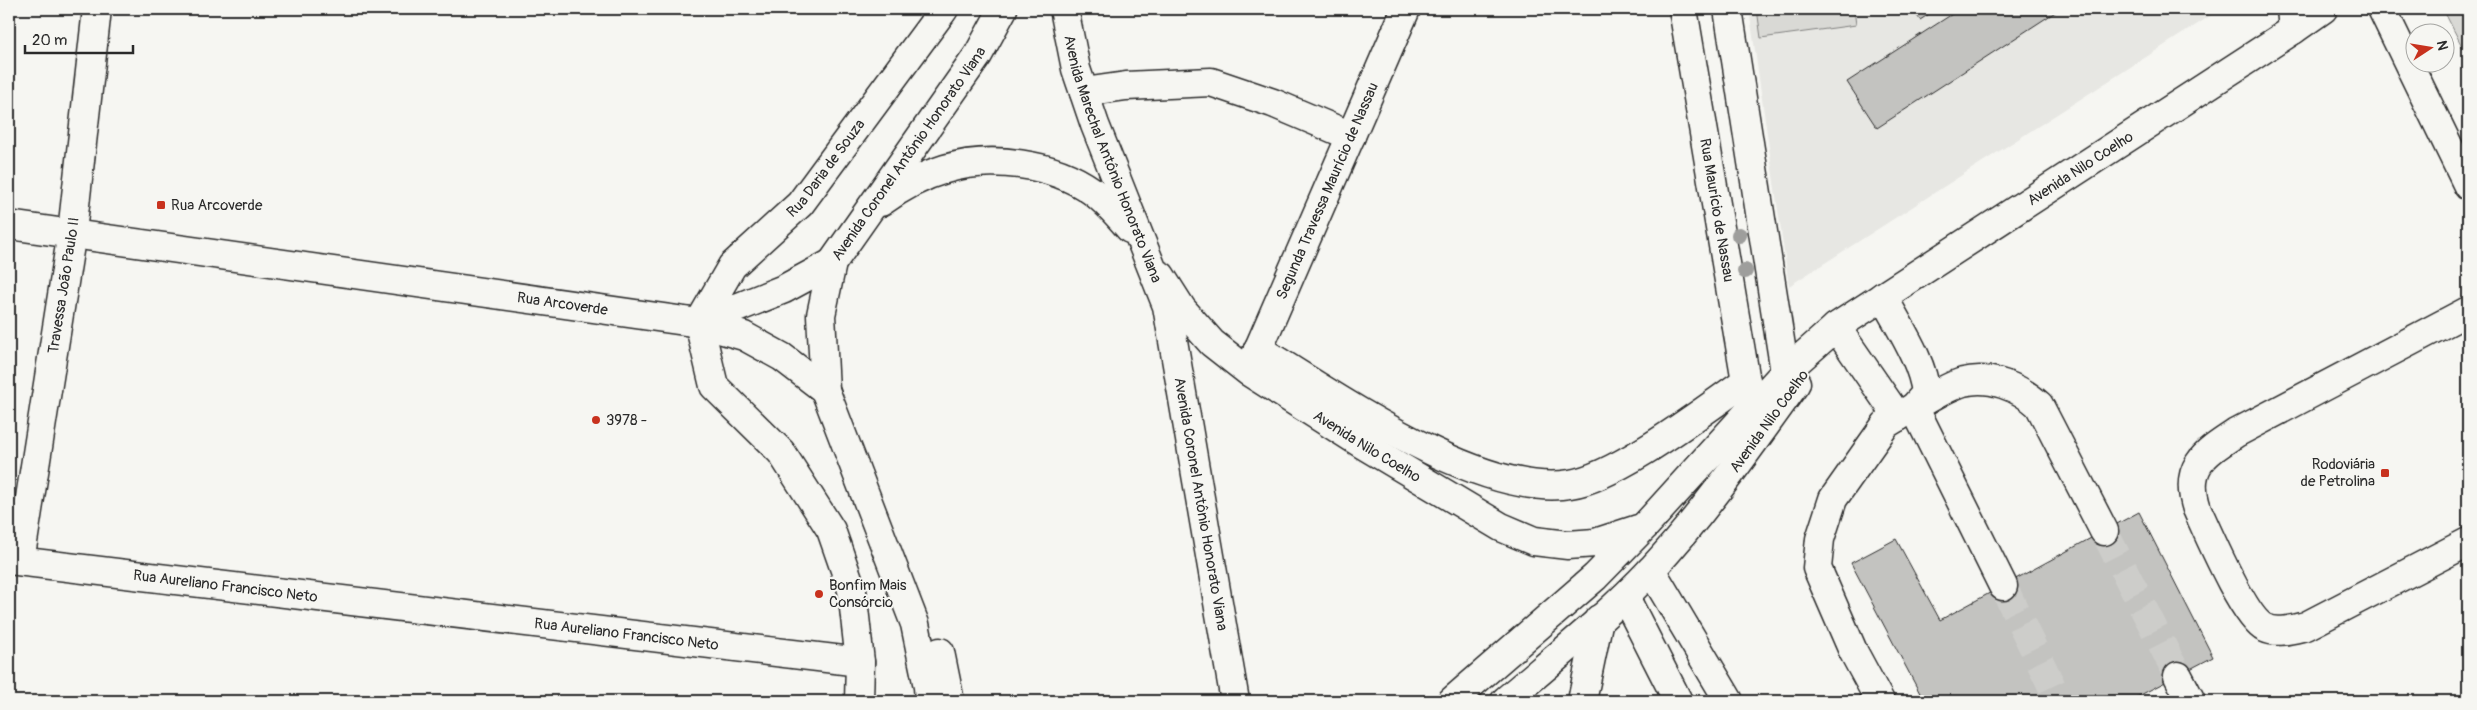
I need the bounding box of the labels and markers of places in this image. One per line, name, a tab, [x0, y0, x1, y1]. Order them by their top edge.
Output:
place label: Rua Arcoverde	[171, 196, 263, 215]
marker: Rua Arcoverde	[155, 199, 167, 211]
place label: 3978 -	[606, 411, 647, 430]
marker: 3978 -	[590, 414, 602, 426]
place label: Rodoviária de Petrolina	[2300, 455, 2375, 491]
marker: Rodoviária de Petrolina	[2379, 467, 2391, 479]
place label: Bonfim Mais Consórcio	[829, 576, 907, 612]
marker: Bonfim Mais Consórcio	[813, 588, 825, 600]

